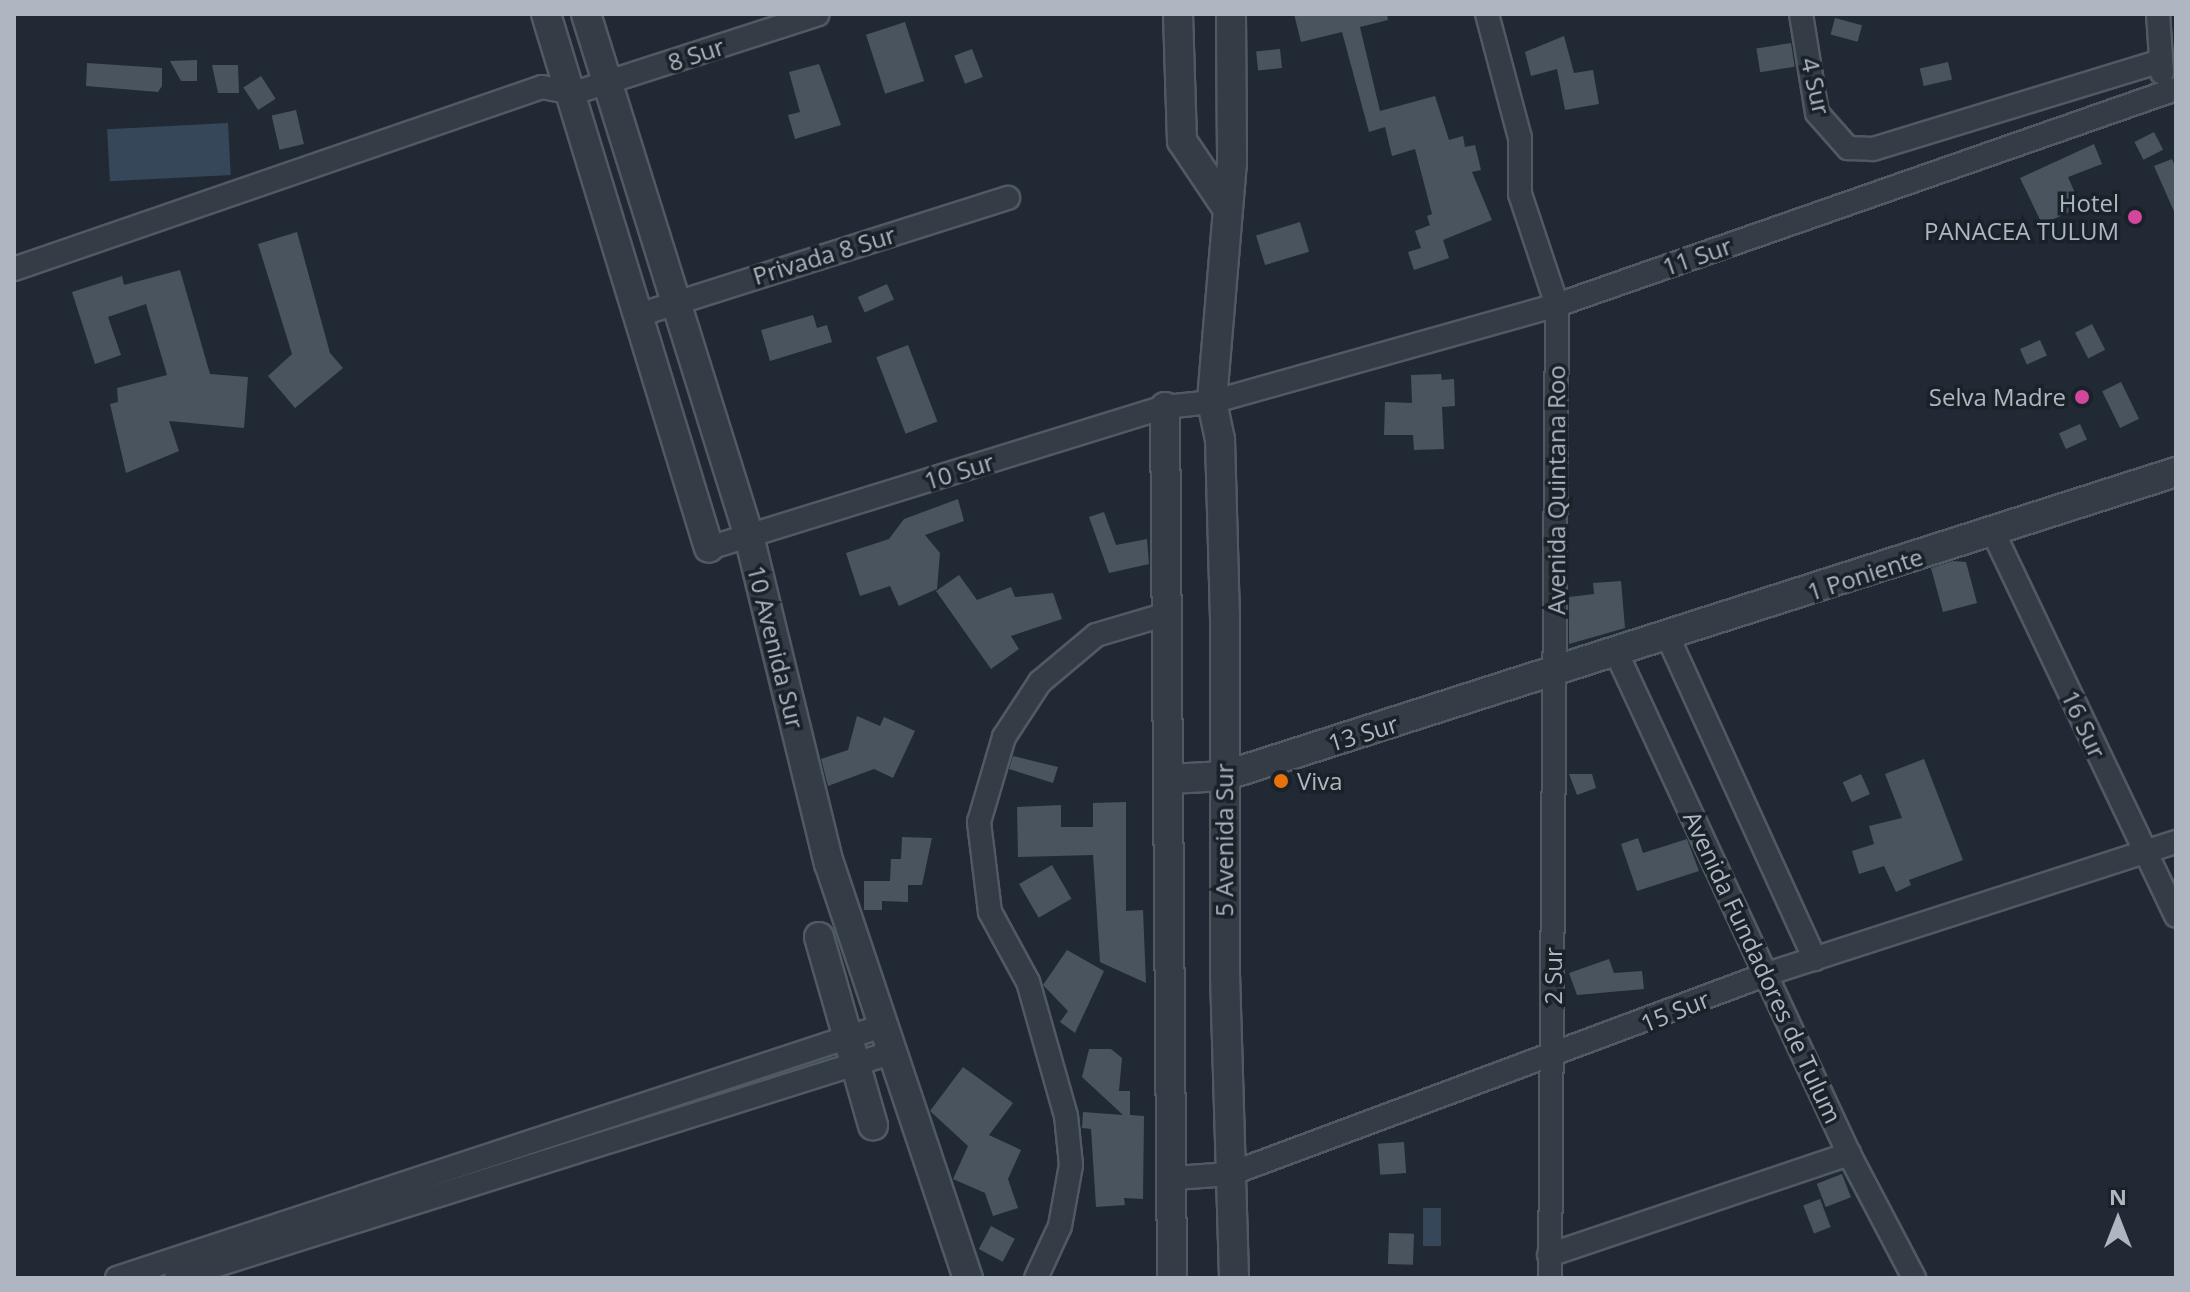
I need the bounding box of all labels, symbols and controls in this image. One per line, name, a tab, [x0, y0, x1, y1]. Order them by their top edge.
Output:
street label: 8 Sur	[664, 31, 728, 77]
street label: 4 Sur	[1795, 55, 1837, 117]
place label: Hotel PANACEA TULUM	[1924, 189, 2119, 245]
marker: Hotel PANACEA TULUM	[2126, 208, 2144, 226]
street label: Privada 8 Sur	[749, 220, 899, 290]
street label: 11 Sur	[1659, 231, 1735, 281]
street label: Avenida Quintana Roo	[1542, 365, 1570, 615]
place label: Selva Madre	[1929, 383, 2066, 411]
marker: Selva Madre	[2073, 388, 2091, 406]
street label: 10 Sur	[921, 447, 997, 495]
street label: 1 Poniente	[1804, 542, 1926, 606]
street label: 10 Avenida Sur	[742, 562, 810, 732]
street label: 16 Sur	[2056, 686, 2112, 762]
street label: 13 Sur	[1325, 709, 1401, 757]
street label: 5 Avenida Sur	[1210, 763, 1238, 917]
place label: Viva	[1297, 767, 1343, 795]
marker: Viva	[1272, 772, 1290, 790]
street label: Avenida Fundadores de Tulum	[1678, 806, 1848, 1128]
street label: 2 Sur	[1539, 947, 1567, 1005]
street label: 15 Sur	[1637, 984, 1713, 1038]
north arrow	[2078, 1180, 2158, 1260]
text: N	[2109, 1181, 2127, 1211]

